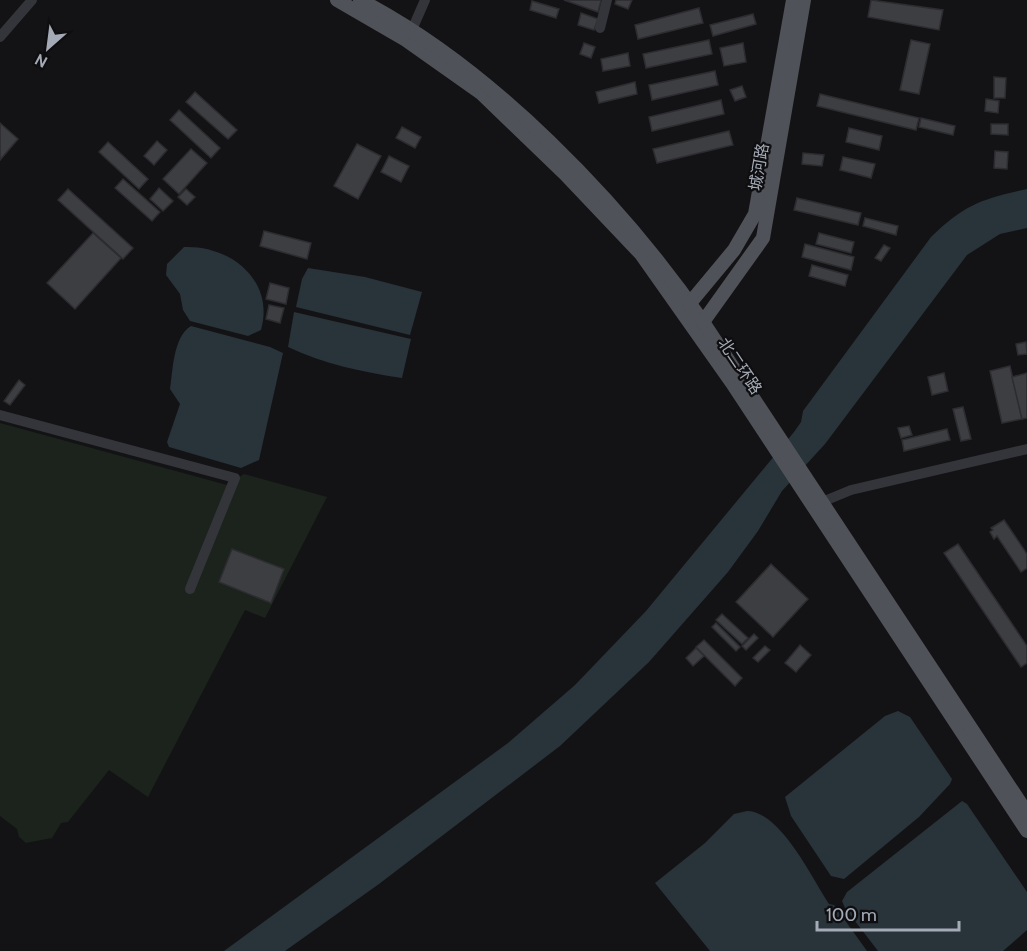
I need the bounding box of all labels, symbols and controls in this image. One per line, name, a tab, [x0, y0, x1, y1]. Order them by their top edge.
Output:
north arrow	[18, 18, 78, 78]
text: N	[32, 50, 51, 72]
street label: 城河路	[745, 142, 773, 192]
street label: 北二环路	[714, 334, 766, 398]
scale bar	[817, 894, 960, 932]
text: 100 m	[826, 904, 877, 926]

